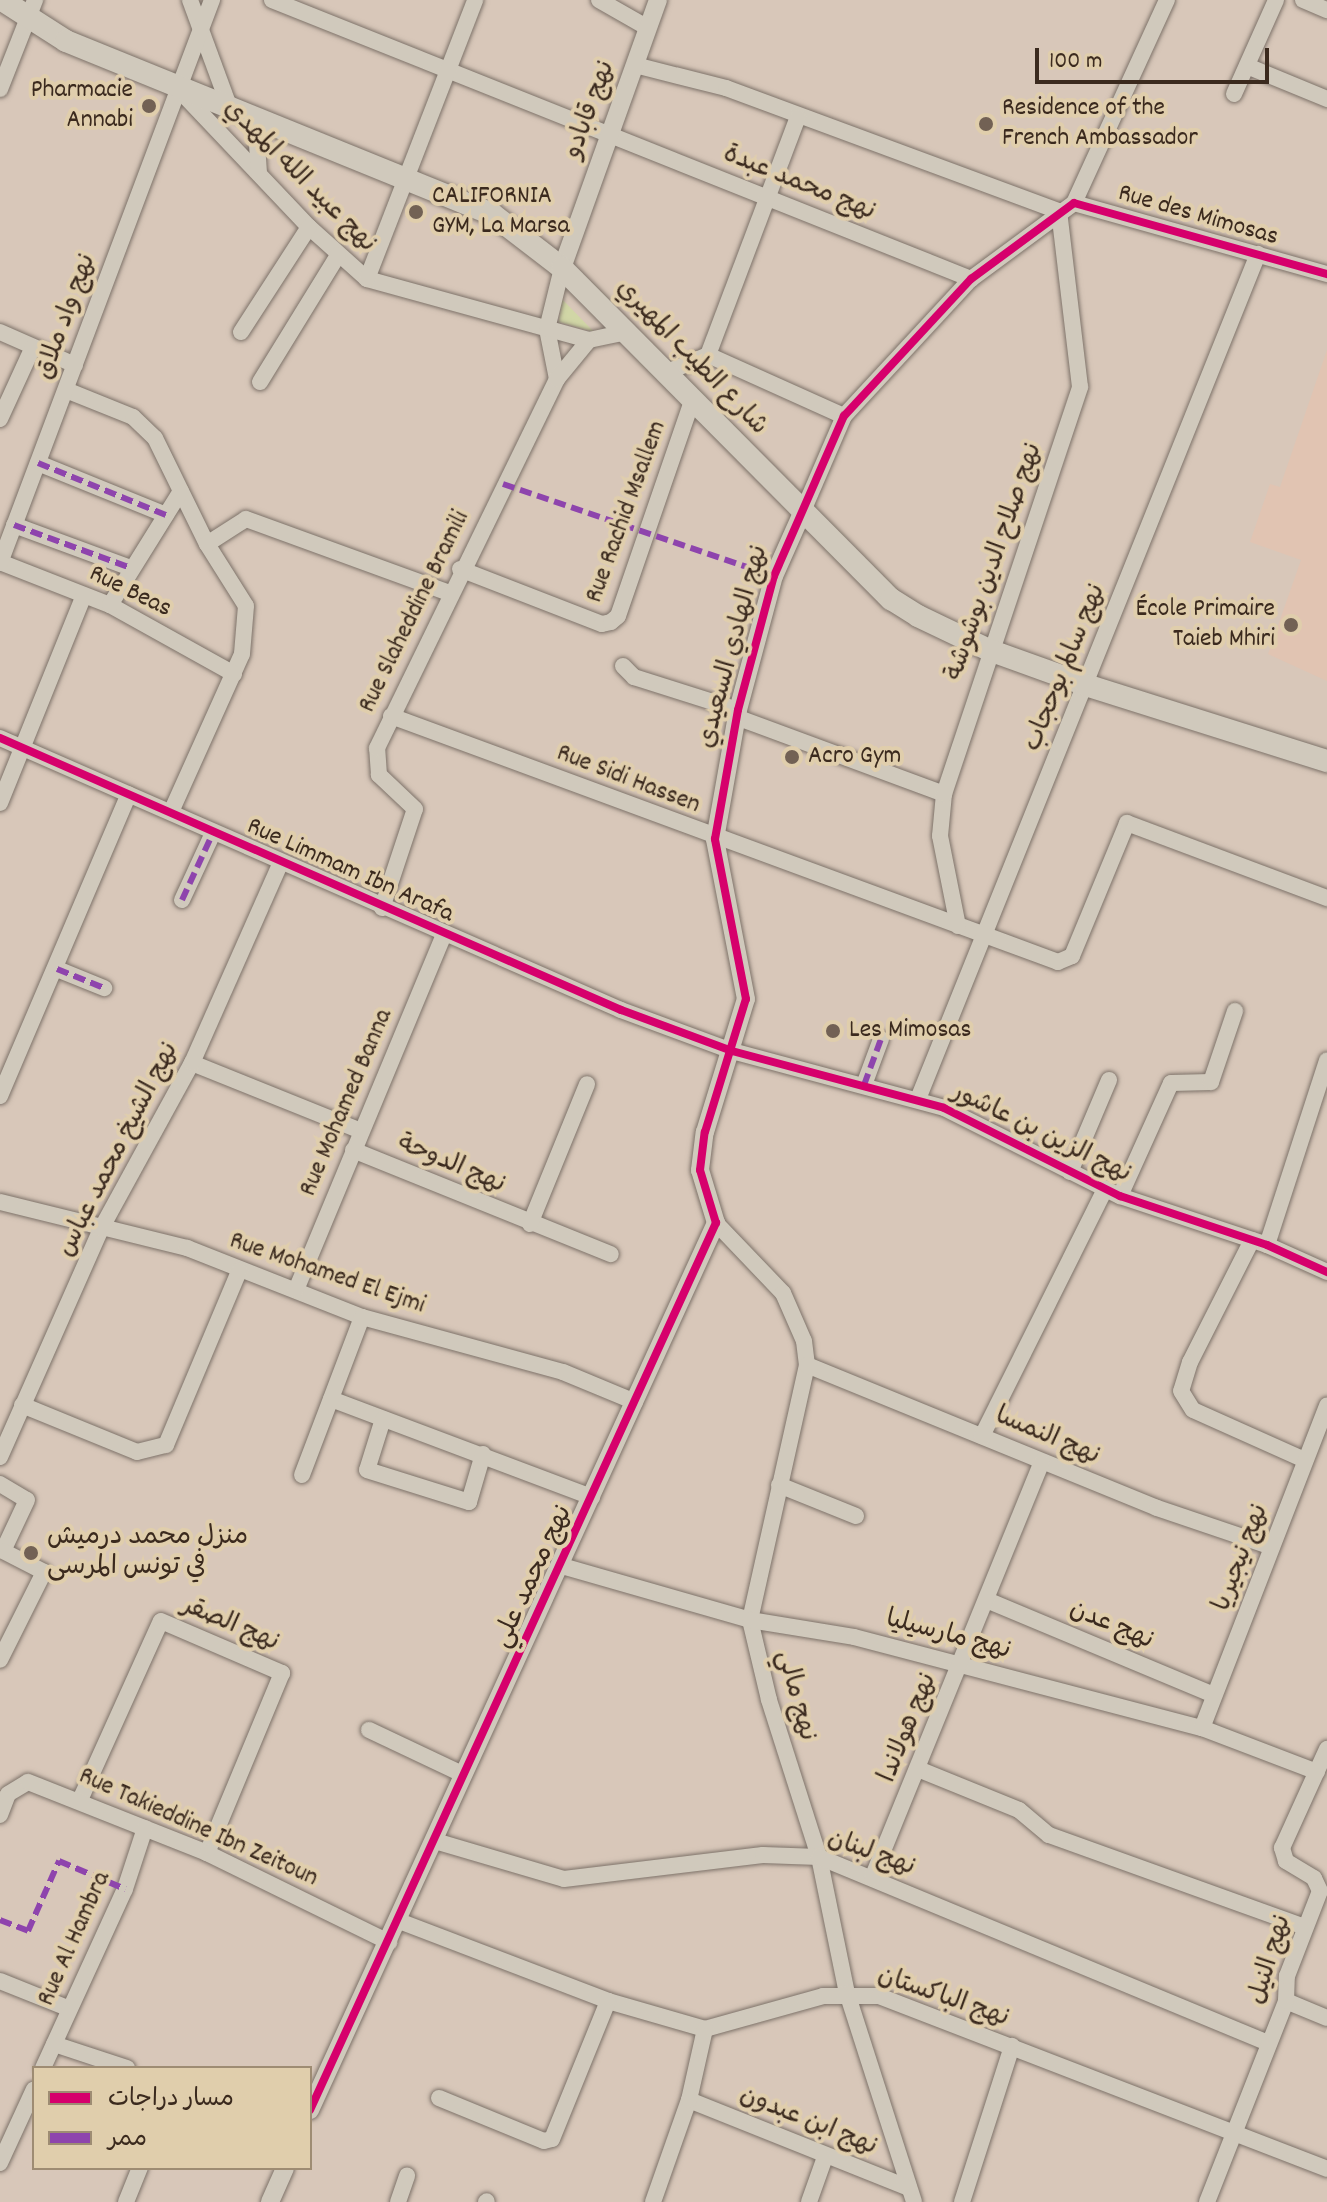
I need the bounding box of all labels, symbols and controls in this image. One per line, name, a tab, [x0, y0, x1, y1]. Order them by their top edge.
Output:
scale bar	[1039, 32, 1273, 82]
text: 100 m	[1049, 45, 1102, 79]
street label: نهج قابادو	[559, 57, 623, 163]
place label: Pharmacie Annabi	[31, 75, 133, 136]
place label: Residence of the French Ambassador	[1002, 93, 1198, 154]
street label: نهج عبيد الله المهدي	[216, 94, 382, 260]
marker: Pharmacie Annabi	[140, 97, 158, 115]
marker: Residence of the French Ambassador	[977, 115, 995, 133]
street label: نهج محمد عبدة	[718, 139, 880, 229]
street label: Rue des Mimosas	[1114, 178, 1282, 254]
place label: CALIFORNIA GYM, La Marsa	[432, 181, 570, 242]
marker: CALIFORNIA GYM, La Marsa	[407, 203, 425, 221]
street label: نهج واد ملاق	[30, 250, 104, 384]
street label: شارع الطيب المهيري	[609, 274, 773, 442]
street label: Rue Rachid Msallem	[580, 417, 674, 607]
street label: نهج صلاح الدين بوشوشة	[940, 439, 1050, 685]
street label: Rue Slaheddine Bramili	[353, 506, 477, 718]
street label: نهج الهادي السعيدي	[692, 542, 776, 752]
street label: Rue Beas	[84, 559, 176, 625]
street label: نهج سالم بوحجاب	[1018, 580, 1114, 756]
place label: École Primaire Taieb Mhiri	[1135, 594, 1275, 656]
marker: École Primaire Taieb Mhiri	[1282, 616, 1300, 634]
street label: Rue Sidi Hassen	[552, 738, 704, 822]
place label: Acro Gym	[808, 741, 901, 773]
marker: Acro Gym	[783, 748, 801, 766]
street label: Rue Limmam Ibn Arafa	[242, 811, 458, 931]
street label: Rue Mohamed Banna	[293, 1005, 401, 1201]
place label: Les Mimosas	[849, 1015, 971, 1047]
marker: Les Mimosas	[824, 1022, 842, 1040]
street label: نهج الشيخ محمد عباس	[51, 1038, 187, 1262]
street label: نهج الزين بن عاشور	[946, 1077, 1136, 1191]
street label: نهج الدوحة	[392, 1128, 510, 1202]
street label: Rue Mohamed El Ejmi	[225, 1226, 429, 1322]
street label: نهج النمسا	[990, 1401, 1104, 1473]
street label: نهج نيجيريا	[1207, 1500, 1277, 1616]
street label: نهج محمد علي	[487, 1501, 581, 1653]
place label: منزل محمد درميش في تونس المرسى	[47, 1522, 248, 1584]
marker: منزل محمد درميش في تونس المرسى	[22, 1544, 40, 1562]
street label: نهج الصقر	[177, 1591, 283, 1659]
street label: نهج عدن	[1064, 1594, 1158, 1658]
street label: نهج مارسيليا	[882, 1604, 1014, 1668]
street label: نهج مالي	[768, 1647, 822, 1745]
street label: نهج هولاندا	[873, 1669, 945, 1787]
street label: Rue Takieddine Ibn Zeitoun	[74, 1761, 322, 1895]
street label: نهج لبنان	[823, 1824, 919, 1884]
street label: Rue Al Hambra	[31, 1867, 119, 2011]
street label: نهج النيل	[1243, 1911, 1299, 2009]
street label: نهج الباكستان	[873, 1961, 1013, 2035]
legend	[32, 2066, 312, 2170]
street label: نهج ابن عبدون	[735, 2080, 881, 2164]
text: مسار دراجات	[108, 2083, 234, 2117]
text: ممر	[108, 2123, 147, 2157]

